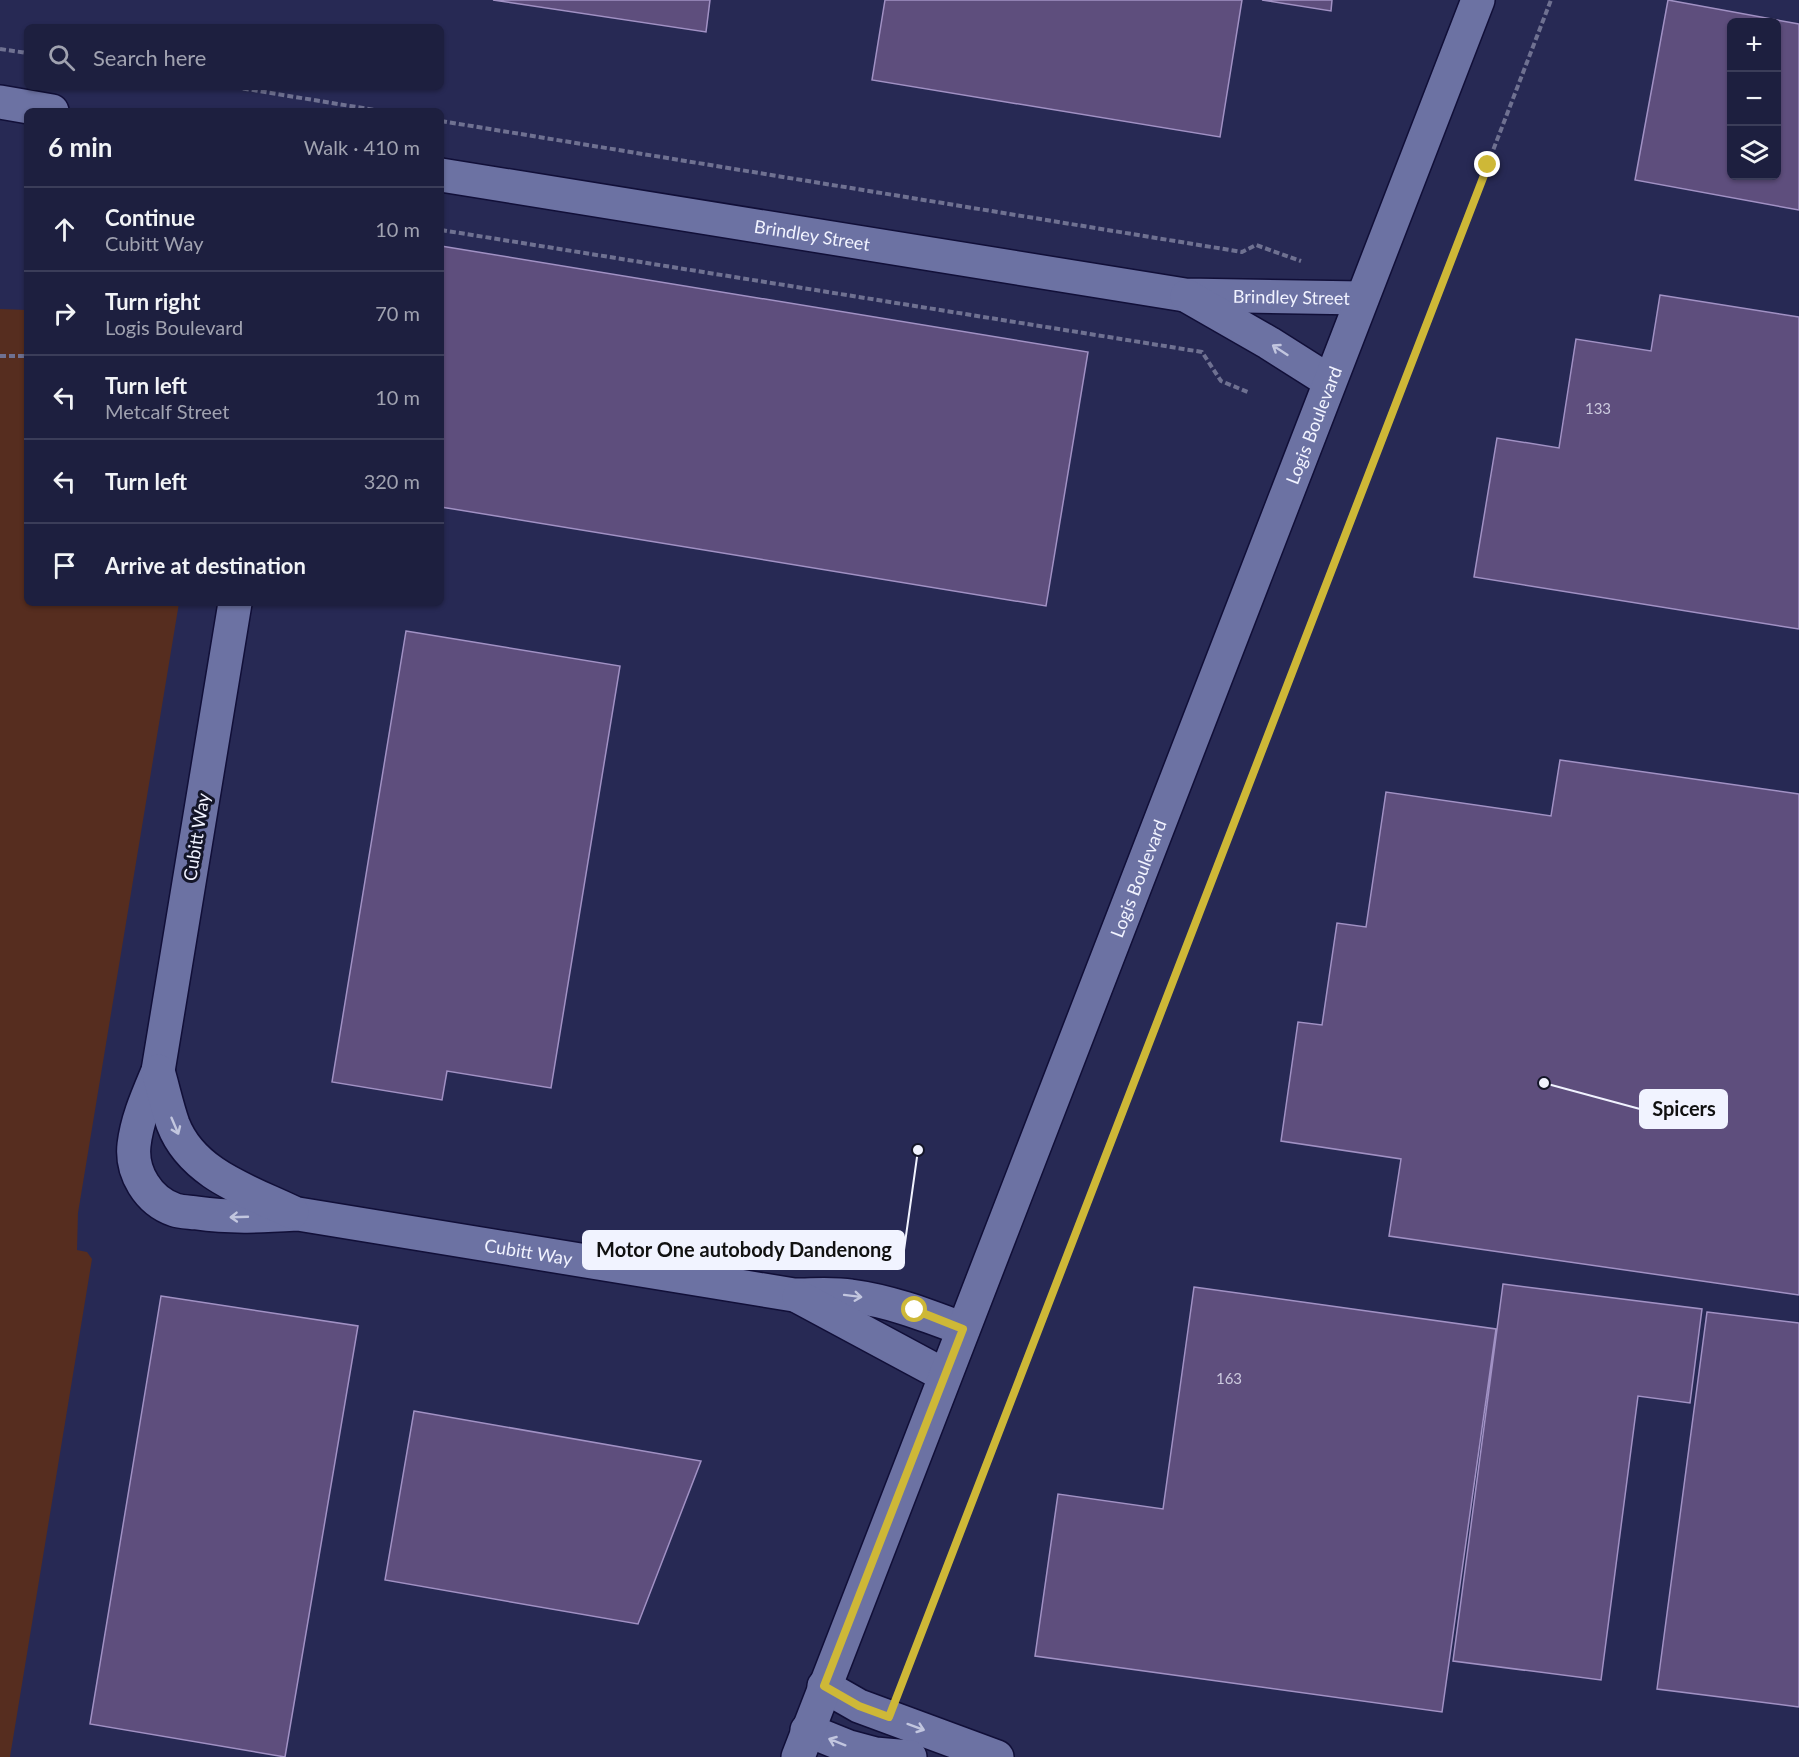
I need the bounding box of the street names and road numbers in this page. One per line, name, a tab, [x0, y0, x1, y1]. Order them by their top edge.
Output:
street label: Brindley Street	[753, 215, 872, 255]
street label: Brindley Street	[1233, 285, 1351, 309]
street label: Logis Boulevard	[1281, 363, 1346, 487]
street label: Cubitt Way	[178, 791, 214, 882]
street label: Logis Boulevard	[1105, 816, 1171, 941]
street label: Cubitt Way	[483, 1234, 575, 1270]

